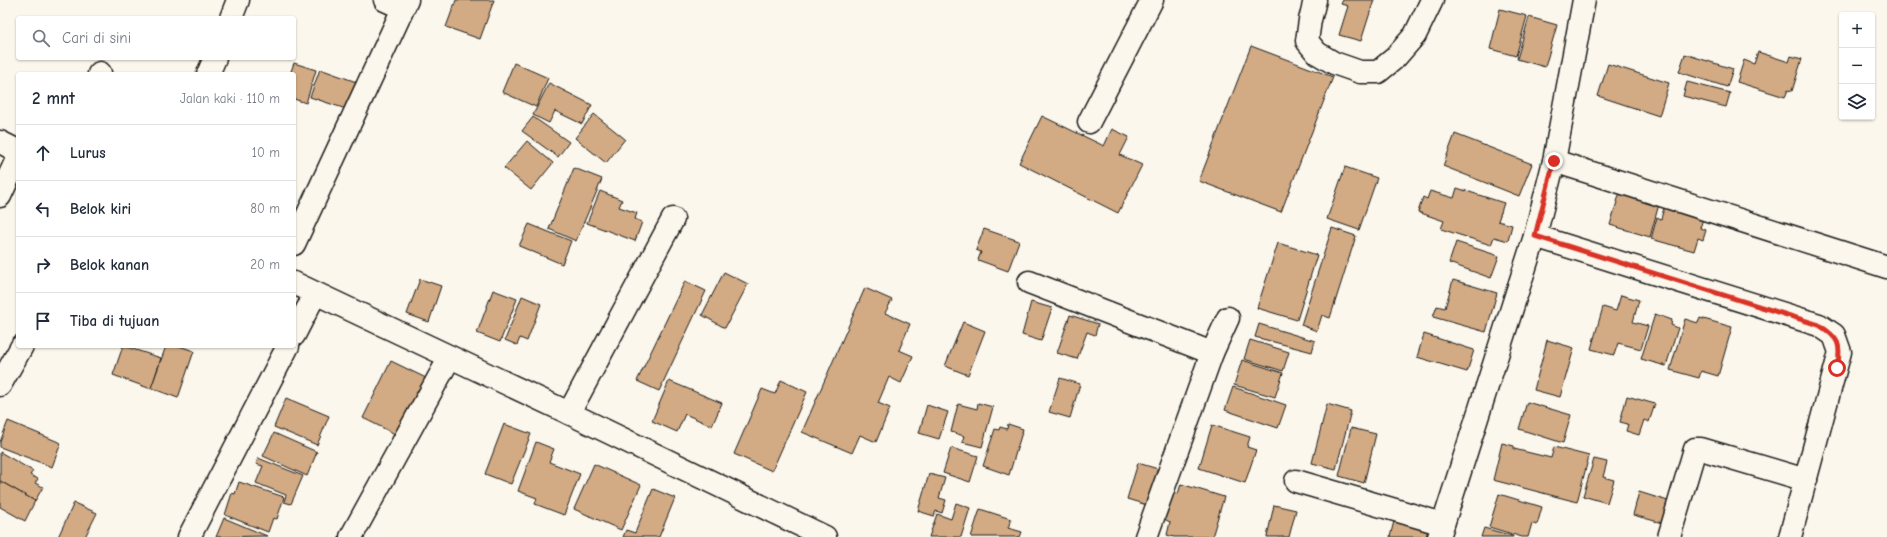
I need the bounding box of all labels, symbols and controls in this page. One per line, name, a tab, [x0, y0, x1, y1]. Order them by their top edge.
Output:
map controls	[1839, 12, 1875, 120]
button: +	[1839, 12, 1875, 48]
search box	[16, 16, 296, 60]
icon: search	[30, 27, 52, 49]
text: Cari di sini	[62, 29, 131, 47]
button: −	[1839, 48, 1875, 84]
button: layers	[1839, 84, 1875, 120]
text: 2 mnt	[32, 89, 75, 108]
text: Jalan kaki · 110 m	[180, 91, 280, 106]
icon: ahead	[32, 142, 54, 164]
text: Lurus	[70, 144, 106, 162]
text: 10 m	[252, 145, 280, 160]
route end	[1545, 152, 1563, 170]
icon: left	[32, 198, 54, 220]
text: Belok kiri	[70, 200, 131, 218]
text: 80 m	[250, 201, 280, 216]
icon: right	[32, 254, 54, 276]
text: Belok kanan	[70, 256, 149, 274]
text: 20 m	[250, 257, 280, 272]
icon: arrive	[32, 310, 54, 332]
text: Tiba di tujuan	[70, 312, 159, 330]
route start	[1828, 359, 1846, 377]

